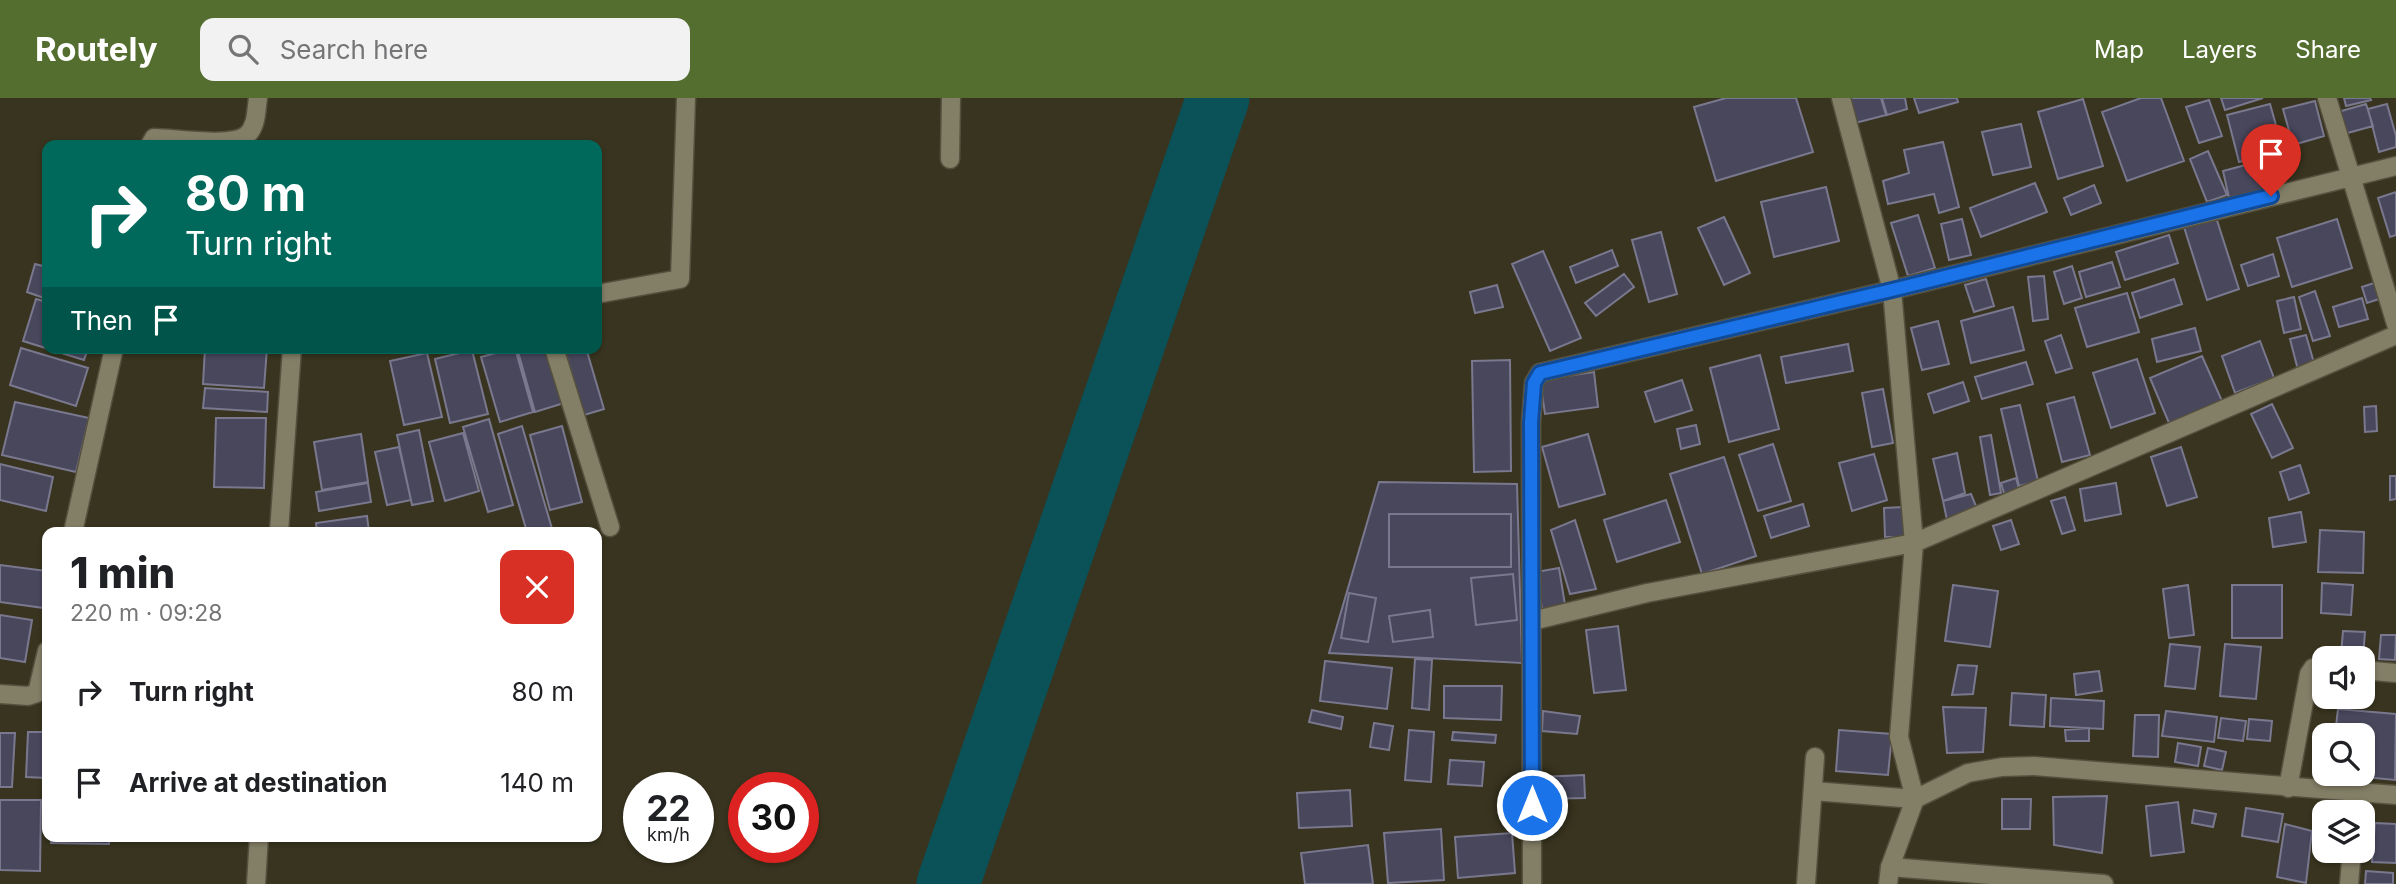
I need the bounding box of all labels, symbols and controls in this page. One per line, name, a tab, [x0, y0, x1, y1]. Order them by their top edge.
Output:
search box	[200, 18, 690, 81]
text: Routely	[35, 29, 158, 69]
icon: search	[224, 30, 262, 68]
text: Search here	[280, 34, 428, 65]
text: Map	[2094, 35, 2144, 64]
text: Layers	[2182, 35, 2257, 64]
text: Share	[2295, 35, 2361, 64]
pin	[2241, 124, 2301, 196]
icon: arrive	[2252, 135, 2290, 173]
text: 80 m	[185, 164, 306, 223]
icon: right	[70, 168, 161, 259]
text: Turn right	[185, 224, 332, 263]
icon: arrive	[147, 301, 185, 339]
text: Then	[70, 305, 133, 336]
text: 1 min	[70, 547, 175, 598]
button: close	[500, 550, 574, 624]
text: 220 m · 09:28	[70, 599, 222, 627]
map controls	[2312, 646, 2375, 863]
button: sound	[2312, 646, 2375, 709]
icon: right	[70, 673, 108, 711]
text: Turn right	[129, 676, 254, 707]
text: 80 m	[511, 676, 574, 707]
button: search	[2312, 723, 2375, 786]
icon: arrive	[70, 764, 108, 802]
text: Arrive at destination	[129, 767, 388, 798]
text: 140 m	[500, 767, 574, 798]
position arrow	[1495, 768, 1569, 842]
speed limit sign: 30	[728, 772, 819, 863]
text: 22	[646, 787, 691, 829]
button: layers	[2312, 800, 2375, 863]
text: km/h	[647, 824, 690, 845]

